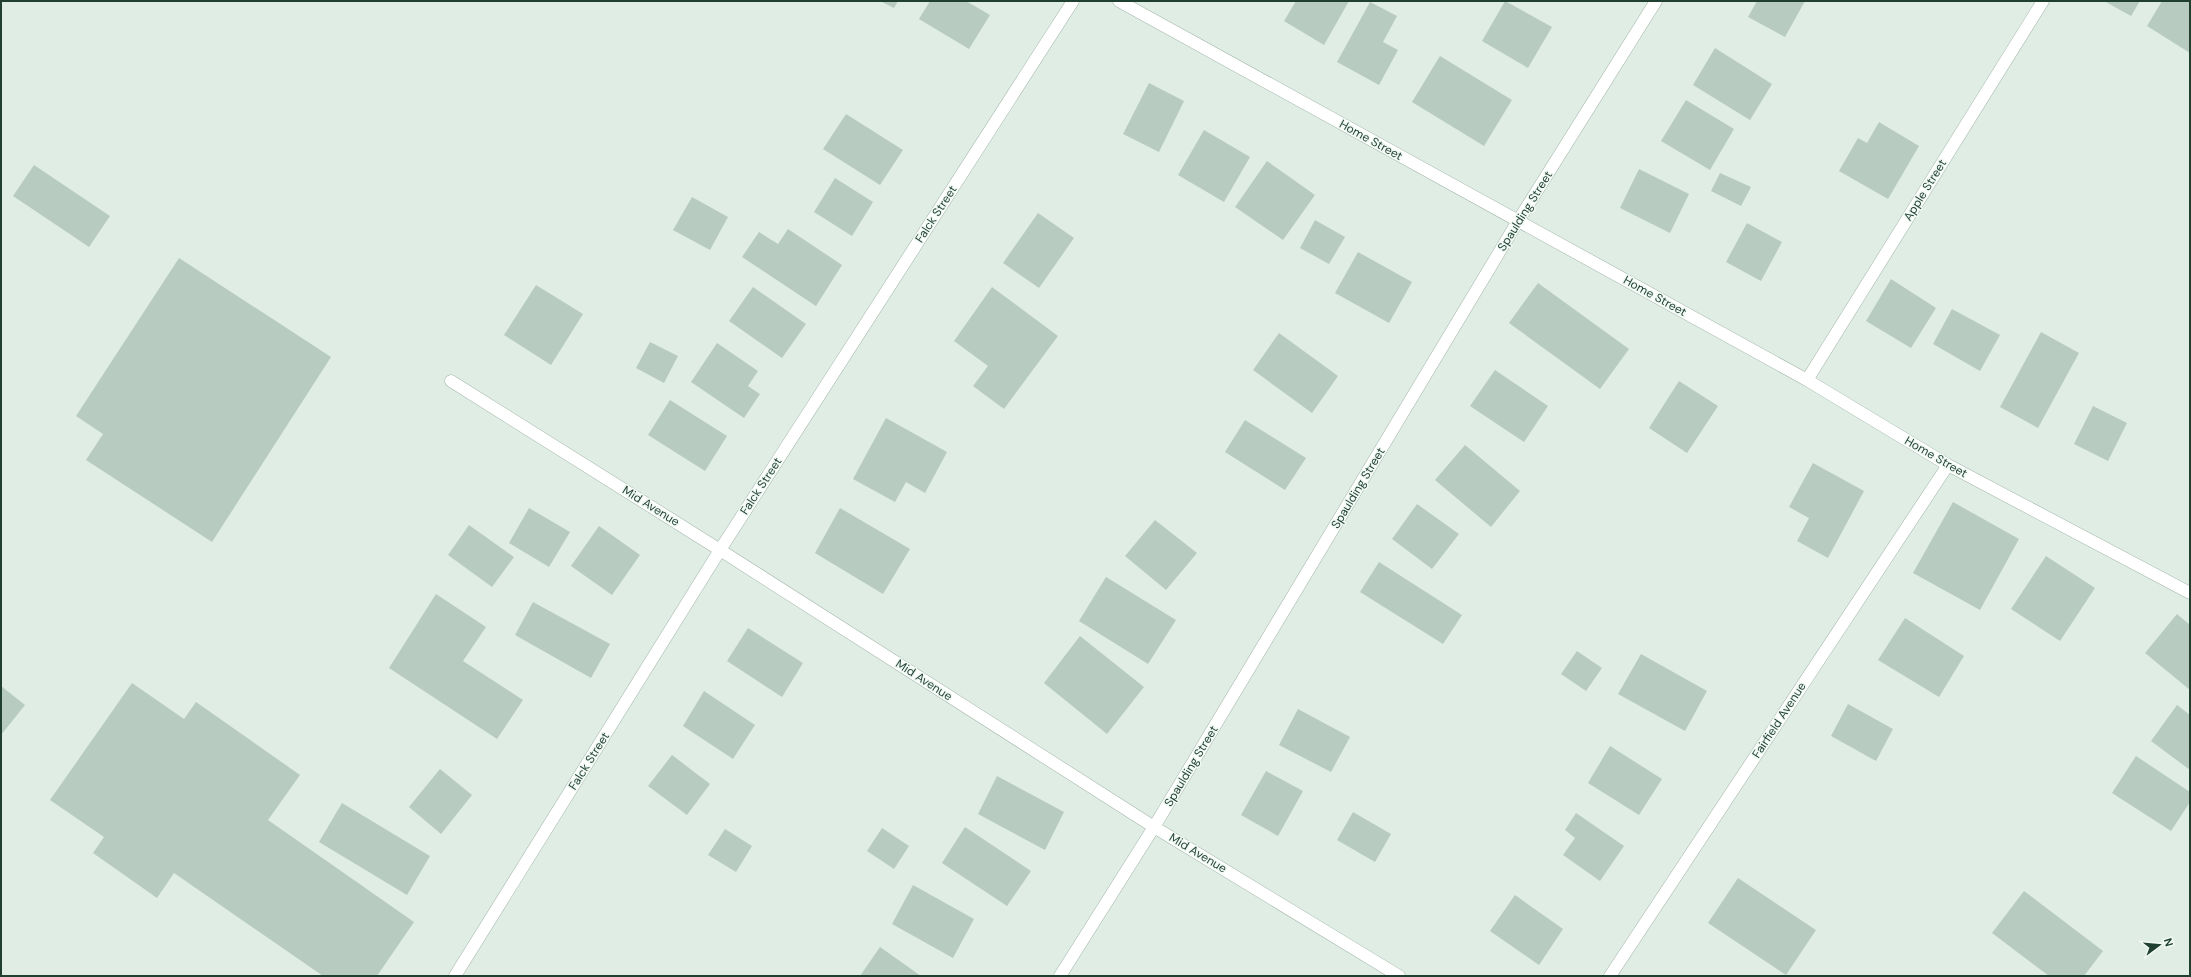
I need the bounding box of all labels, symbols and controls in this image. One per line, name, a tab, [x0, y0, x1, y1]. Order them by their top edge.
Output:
street label: Home Street	[1337, 116, 1406, 164]
street label: Apple Street	[1900, 156, 1950, 224]
street label: Spaulding Street	[1494, 168, 1556, 254]
street label: Falck Street	[911, 182, 961, 246]
street label: Home Street	[1621, 272, 1690, 320]
street label: Home Street	[1902, 433, 1971, 482]
street label: Spaulding Street	[1328, 444, 1389, 531]
street label: Falck Street	[736, 454, 786, 518]
street label: Mid Avenue	[619, 482, 683, 530]
street label: Mid Avenue	[893, 656, 956, 704]
street label: Fairfield Avenue	[1748, 679, 1810, 761]
street label: Spaulding Street	[1161, 722, 1222, 809]
street label: Falck Street	[565, 729, 613, 793]
street label: Mid Avenue	[1166, 830, 1230, 877]
north arrow	[2139, 925, 2179, 965]
text: N	[2161, 936, 2176, 948]

